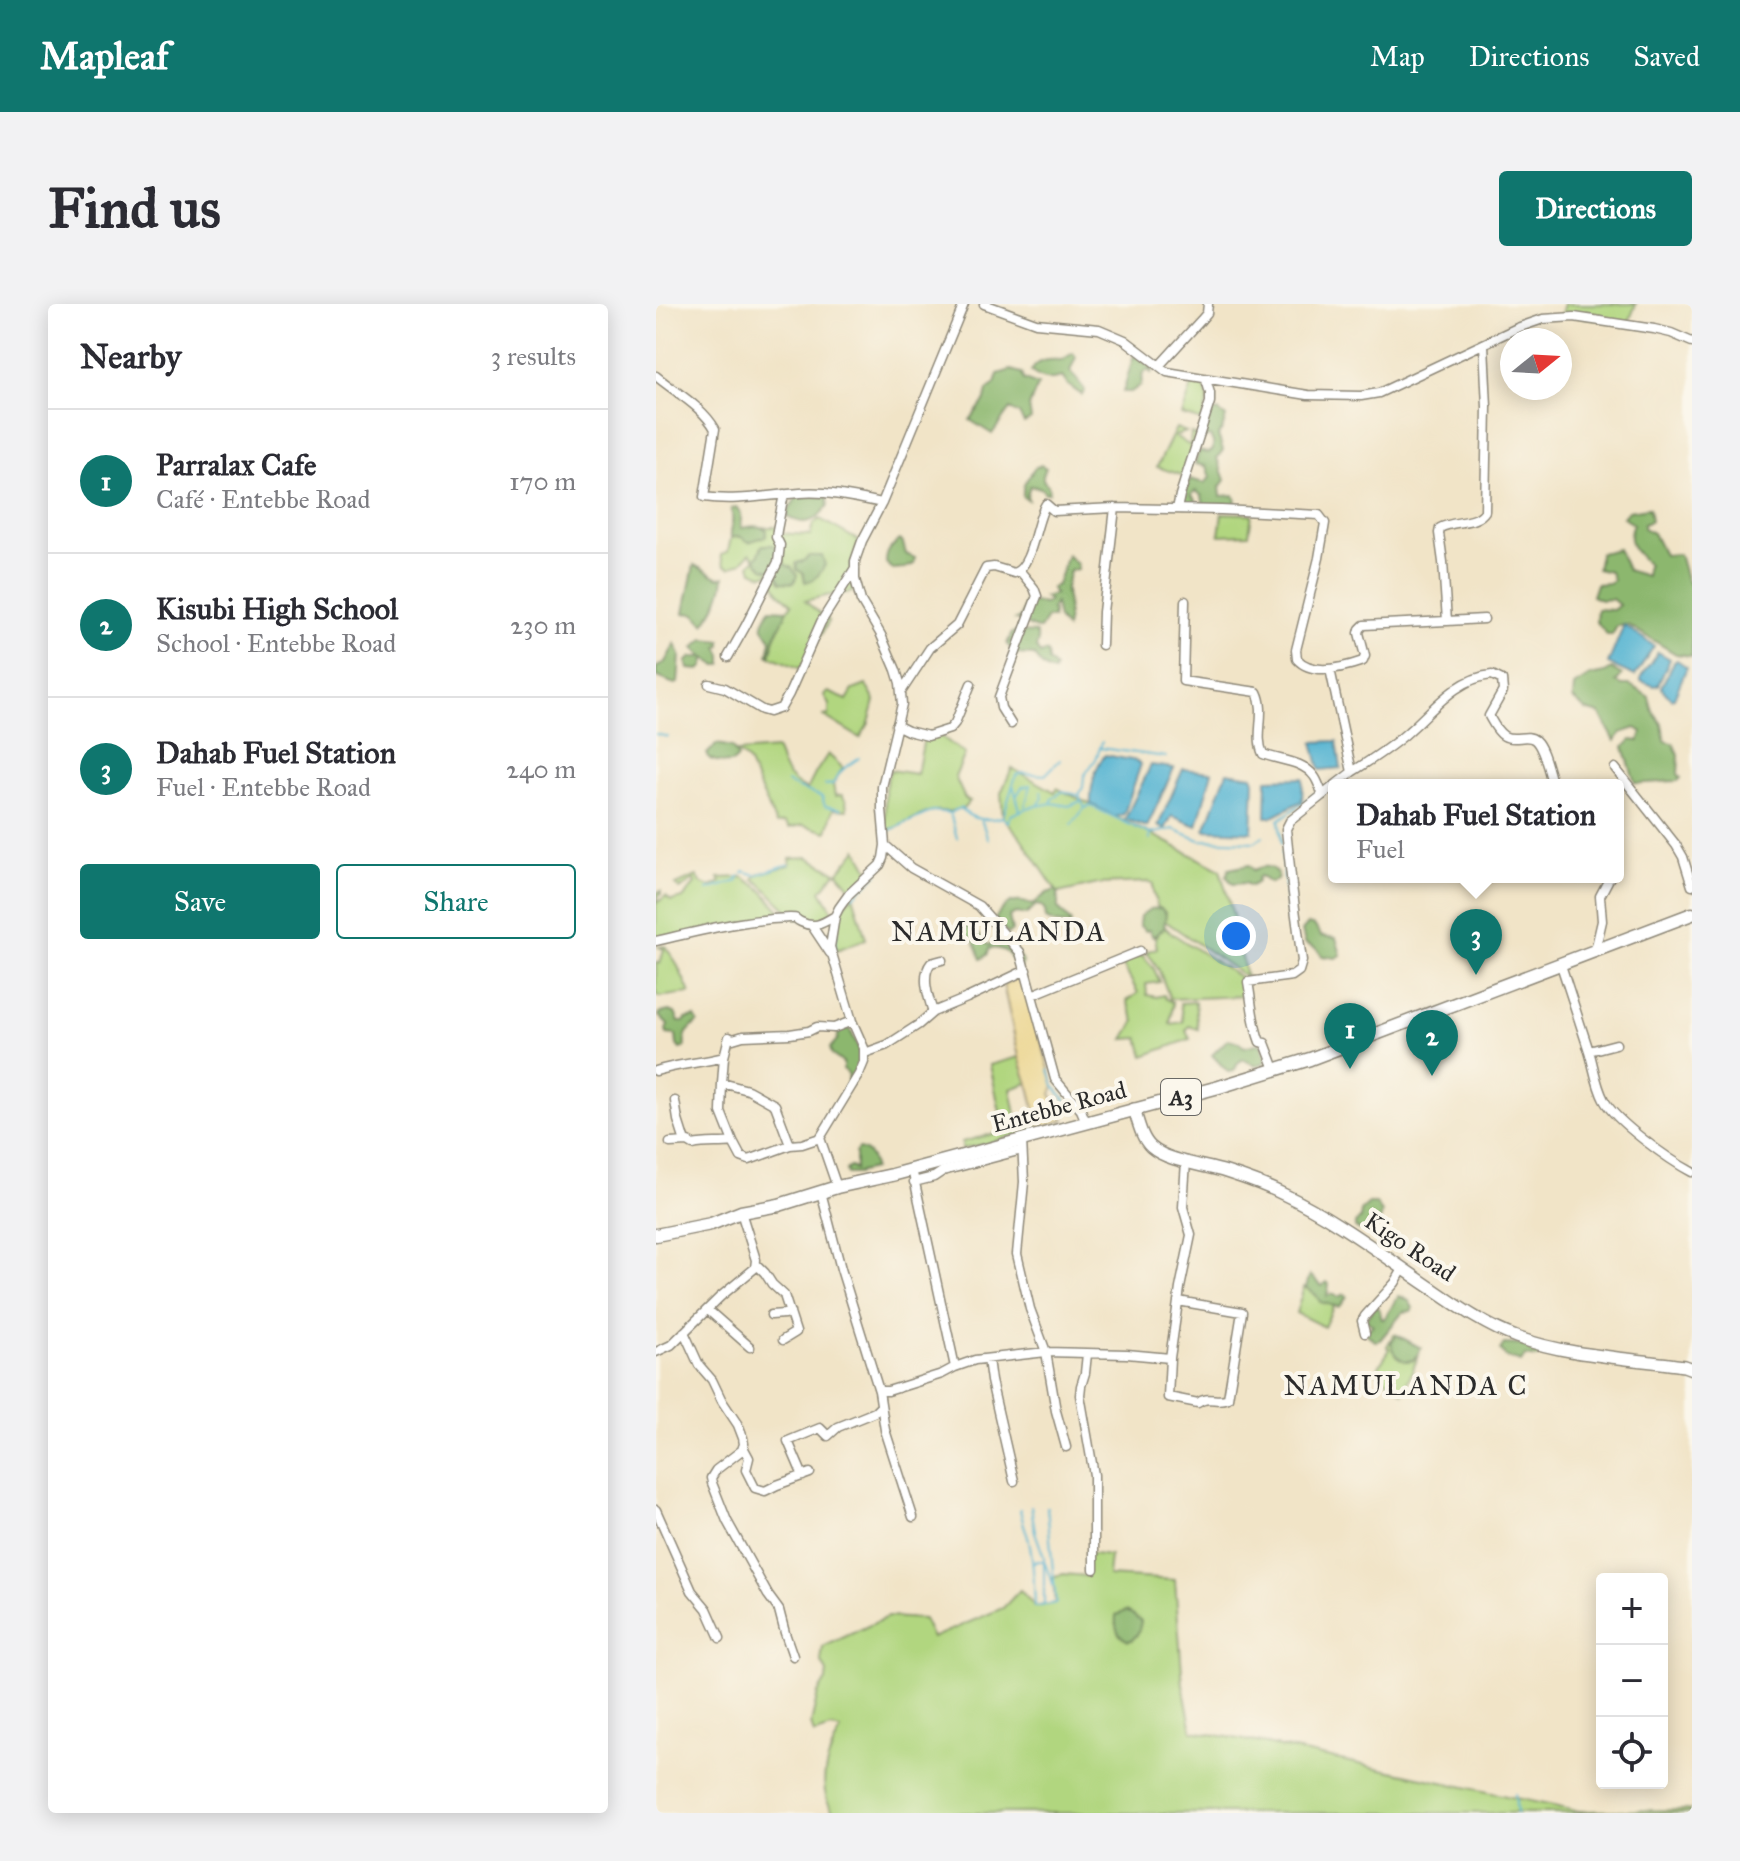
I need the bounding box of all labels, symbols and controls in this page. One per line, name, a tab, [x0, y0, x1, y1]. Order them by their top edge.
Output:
text: Mapleaf	[40, 33, 169, 79]
text: Map	[1370, 39, 1425, 74]
text: Directions	[1469, 39, 1590, 74]
text: Saved	[1634, 39, 1700, 74]
button: Directions	[1499, 171, 1692, 246]
text: Find us	[48, 174, 221, 242]
north arrow	[1500, 328, 1572, 400]
text: Nearby	[80, 336, 182, 377]
text: 3 results	[491, 340, 576, 372]
text: Parralax Cafe	[156, 447, 317, 483]
text: 1	[101, 465, 111, 497]
text: 170 m	[509, 465, 576, 497]
text: Café · Entebbe Road	[156, 483, 371, 515]
text: Kisubi High School	[156, 591, 398, 627]
text: 2	[100, 609, 112, 641]
text: 230 m	[510, 609, 576, 641]
text: School · Entebbe Road	[156, 627, 396, 659]
text: Dahab Fuel Station	[156, 735, 396, 771]
text: 3	[101, 753, 111, 785]
text: 240 m	[506, 753, 576, 785]
text: Fuel · Entebbe Road	[156, 771, 371, 803]
popup	[1328, 779, 1624, 883]
text: Dahab Fuel Station	[1356, 797, 1596, 833]
text: Fuel	[1356, 833, 1404, 865]
button: Save	[80, 864, 320, 939]
button: Share	[336, 864, 576, 939]
pin: 3	[1450, 909, 1502, 975]
district label: NAMULANDA	[891, 914, 1107, 949]
your location	[1216, 916, 1256, 956]
pin: 1	[1324, 1003, 1376, 1069]
pin: 2	[1406, 1010, 1458, 1076]
street label: Entebbe Road	[988, 1075, 1130, 1139]
road number: A3	[1161, 1079, 1201, 1115]
street label: Kigo Road	[1359, 1206, 1461, 1288]
district label: NAMULANDA C	[1283, 1368, 1529, 1403]
map controls	[1596, 1573, 1668, 1789]
button: +	[1596, 1573, 1668, 1645]
button: −	[1596, 1645, 1668, 1717]
button: locate	[1596, 1717, 1668, 1789]

